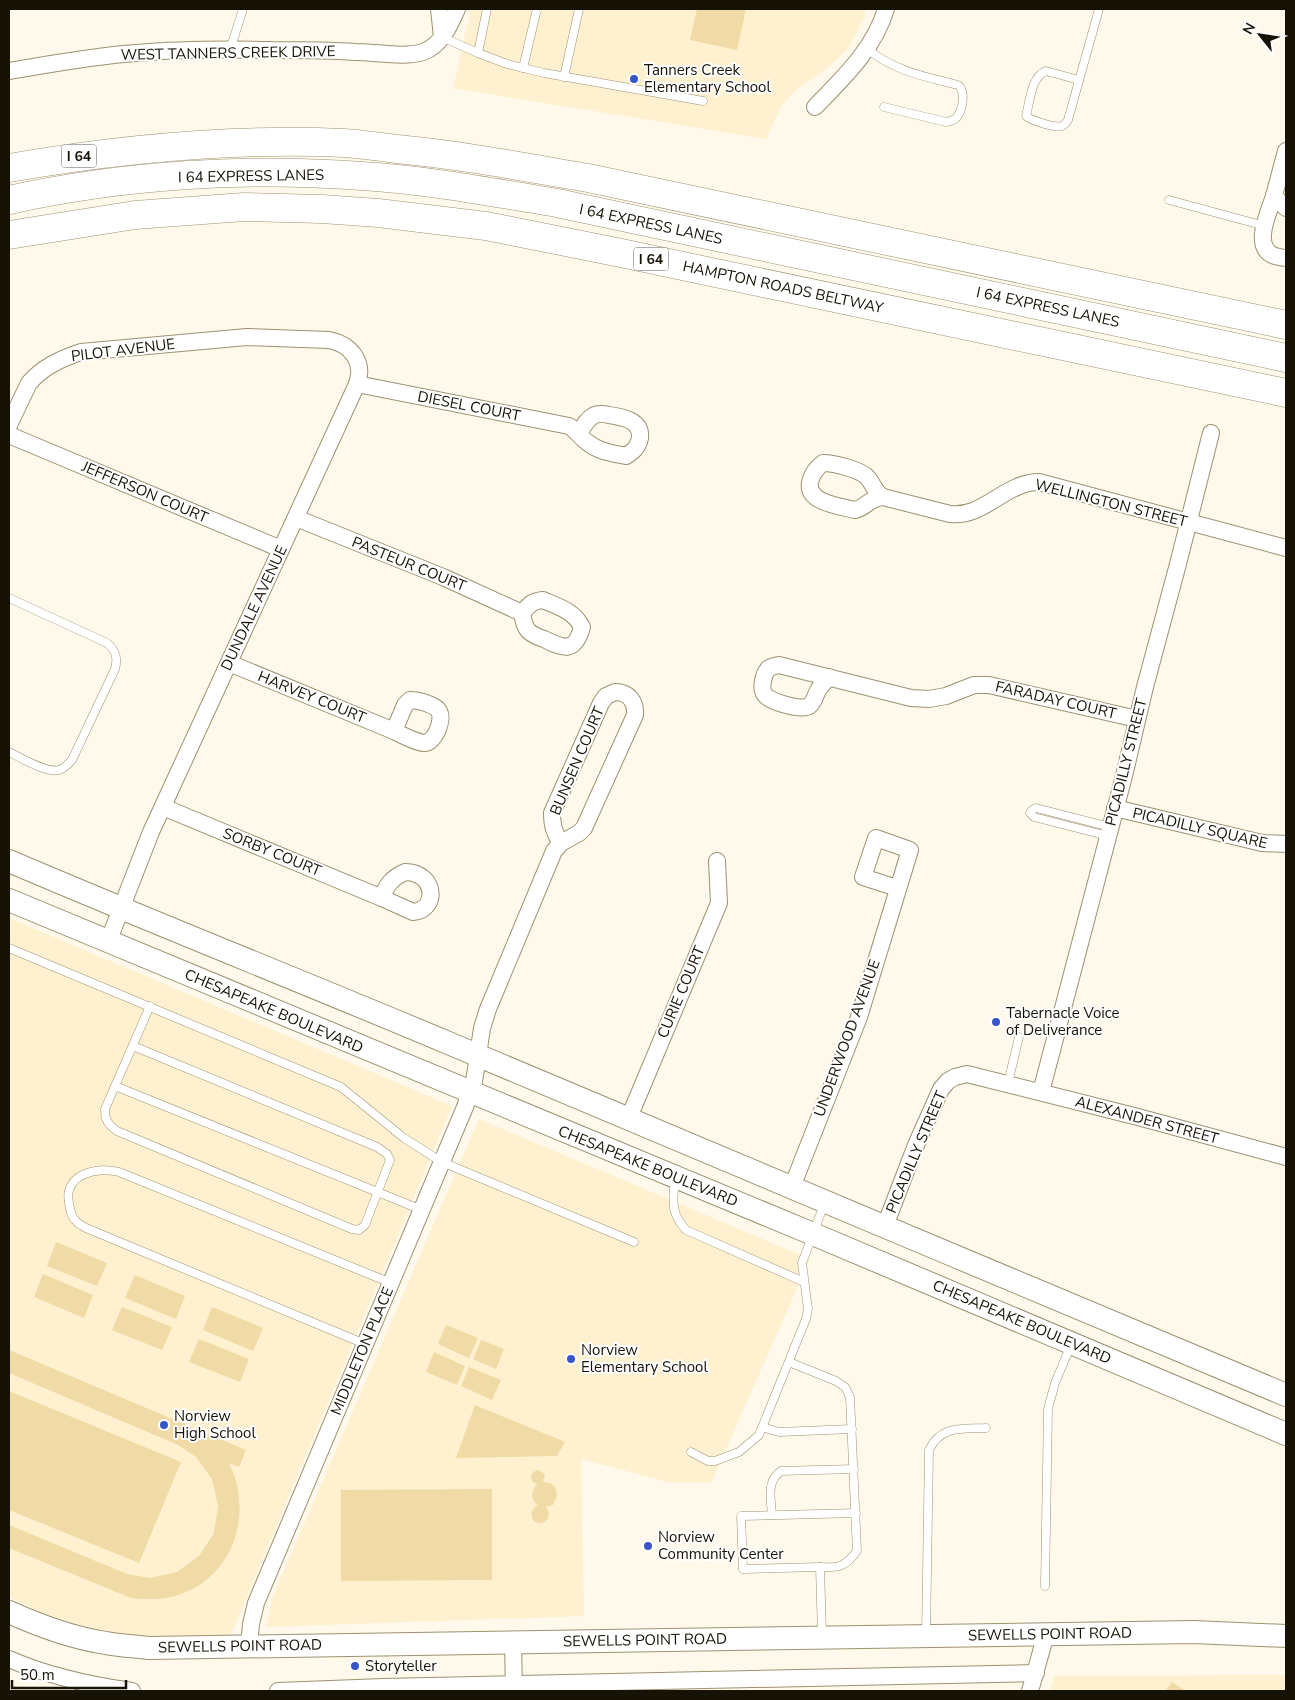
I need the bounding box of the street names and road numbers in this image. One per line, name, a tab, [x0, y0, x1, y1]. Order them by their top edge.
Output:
street label: WEST TANNERS CREEK DRIVE	[120, 41, 336, 65]
road number: I 64	[62, 144, 96, 168]
street label: I 64 EXPRESS LANES	[178, 165, 324, 187]
street label: I 64 EXPRESS LANES	[577, 199, 725, 249]
road number: I 64	[634, 248, 668, 270]
street label: HAMPTON ROADS BELTWAY	[681, 256, 886, 318]
street label: I 64 EXPRESS LANES	[974, 282, 1122, 332]
street label: PILOT AVENUE	[70, 334, 176, 366]
street label: DIESEL COURT	[416, 386, 522, 426]
street label: JEFFERSON COURT	[78, 456, 211, 528]
street label: WELLINGTON STREET	[1033, 474, 1189, 532]
street label: PASTEUR COURT	[349, 532, 469, 596]
street label: DUNDALE AVENUE	[216, 542, 292, 674]
street label: HARVEY COURT	[255, 666, 369, 728]
street label: FARADAY COURT	[993, 676, 1119, 724]
street label: PICADILLY STREET	[1100, 696, 1152, 828]
street label: BUNSEN COURT	[545, 704, 609, 818]
street label: PICADILLY SQUARE	[1131, 803, 1269, 853]
street label: SORBY COURT	[220, 823, 324, 881]
street label: CURIE COURT	[653, 943, 709, 1041]
street label: UNDERWOOD AVENUE	[809, 957, 885, 1119]
street label: CHESAPEAKE BOULEVARD	[182, 964, 366, 1058]
street label: PICADILLY STREET	[881, 1088, 951, 1216]
street label: ALEXANDER STREET	[1073, 1091, 1221, 1149]
street label: CHESAPEAKE BOULEVARD	[555, 1121, 741, 1211]
street label: CHESAPEAKE BOULEVARD	[930, 1275, 1114, 1369]
street label: MIDDLETON PLACE	[326, 1284, 398, 1418]
street label: SEWELLS POINT ROAD	[968, 1623, 1132, 1645]
street label: SEWELLS POINT ROAD	[563, 1629, 727, 1651]
street label: SEWELLS POINT ROAD	[158, 1635, 322, 1657]

